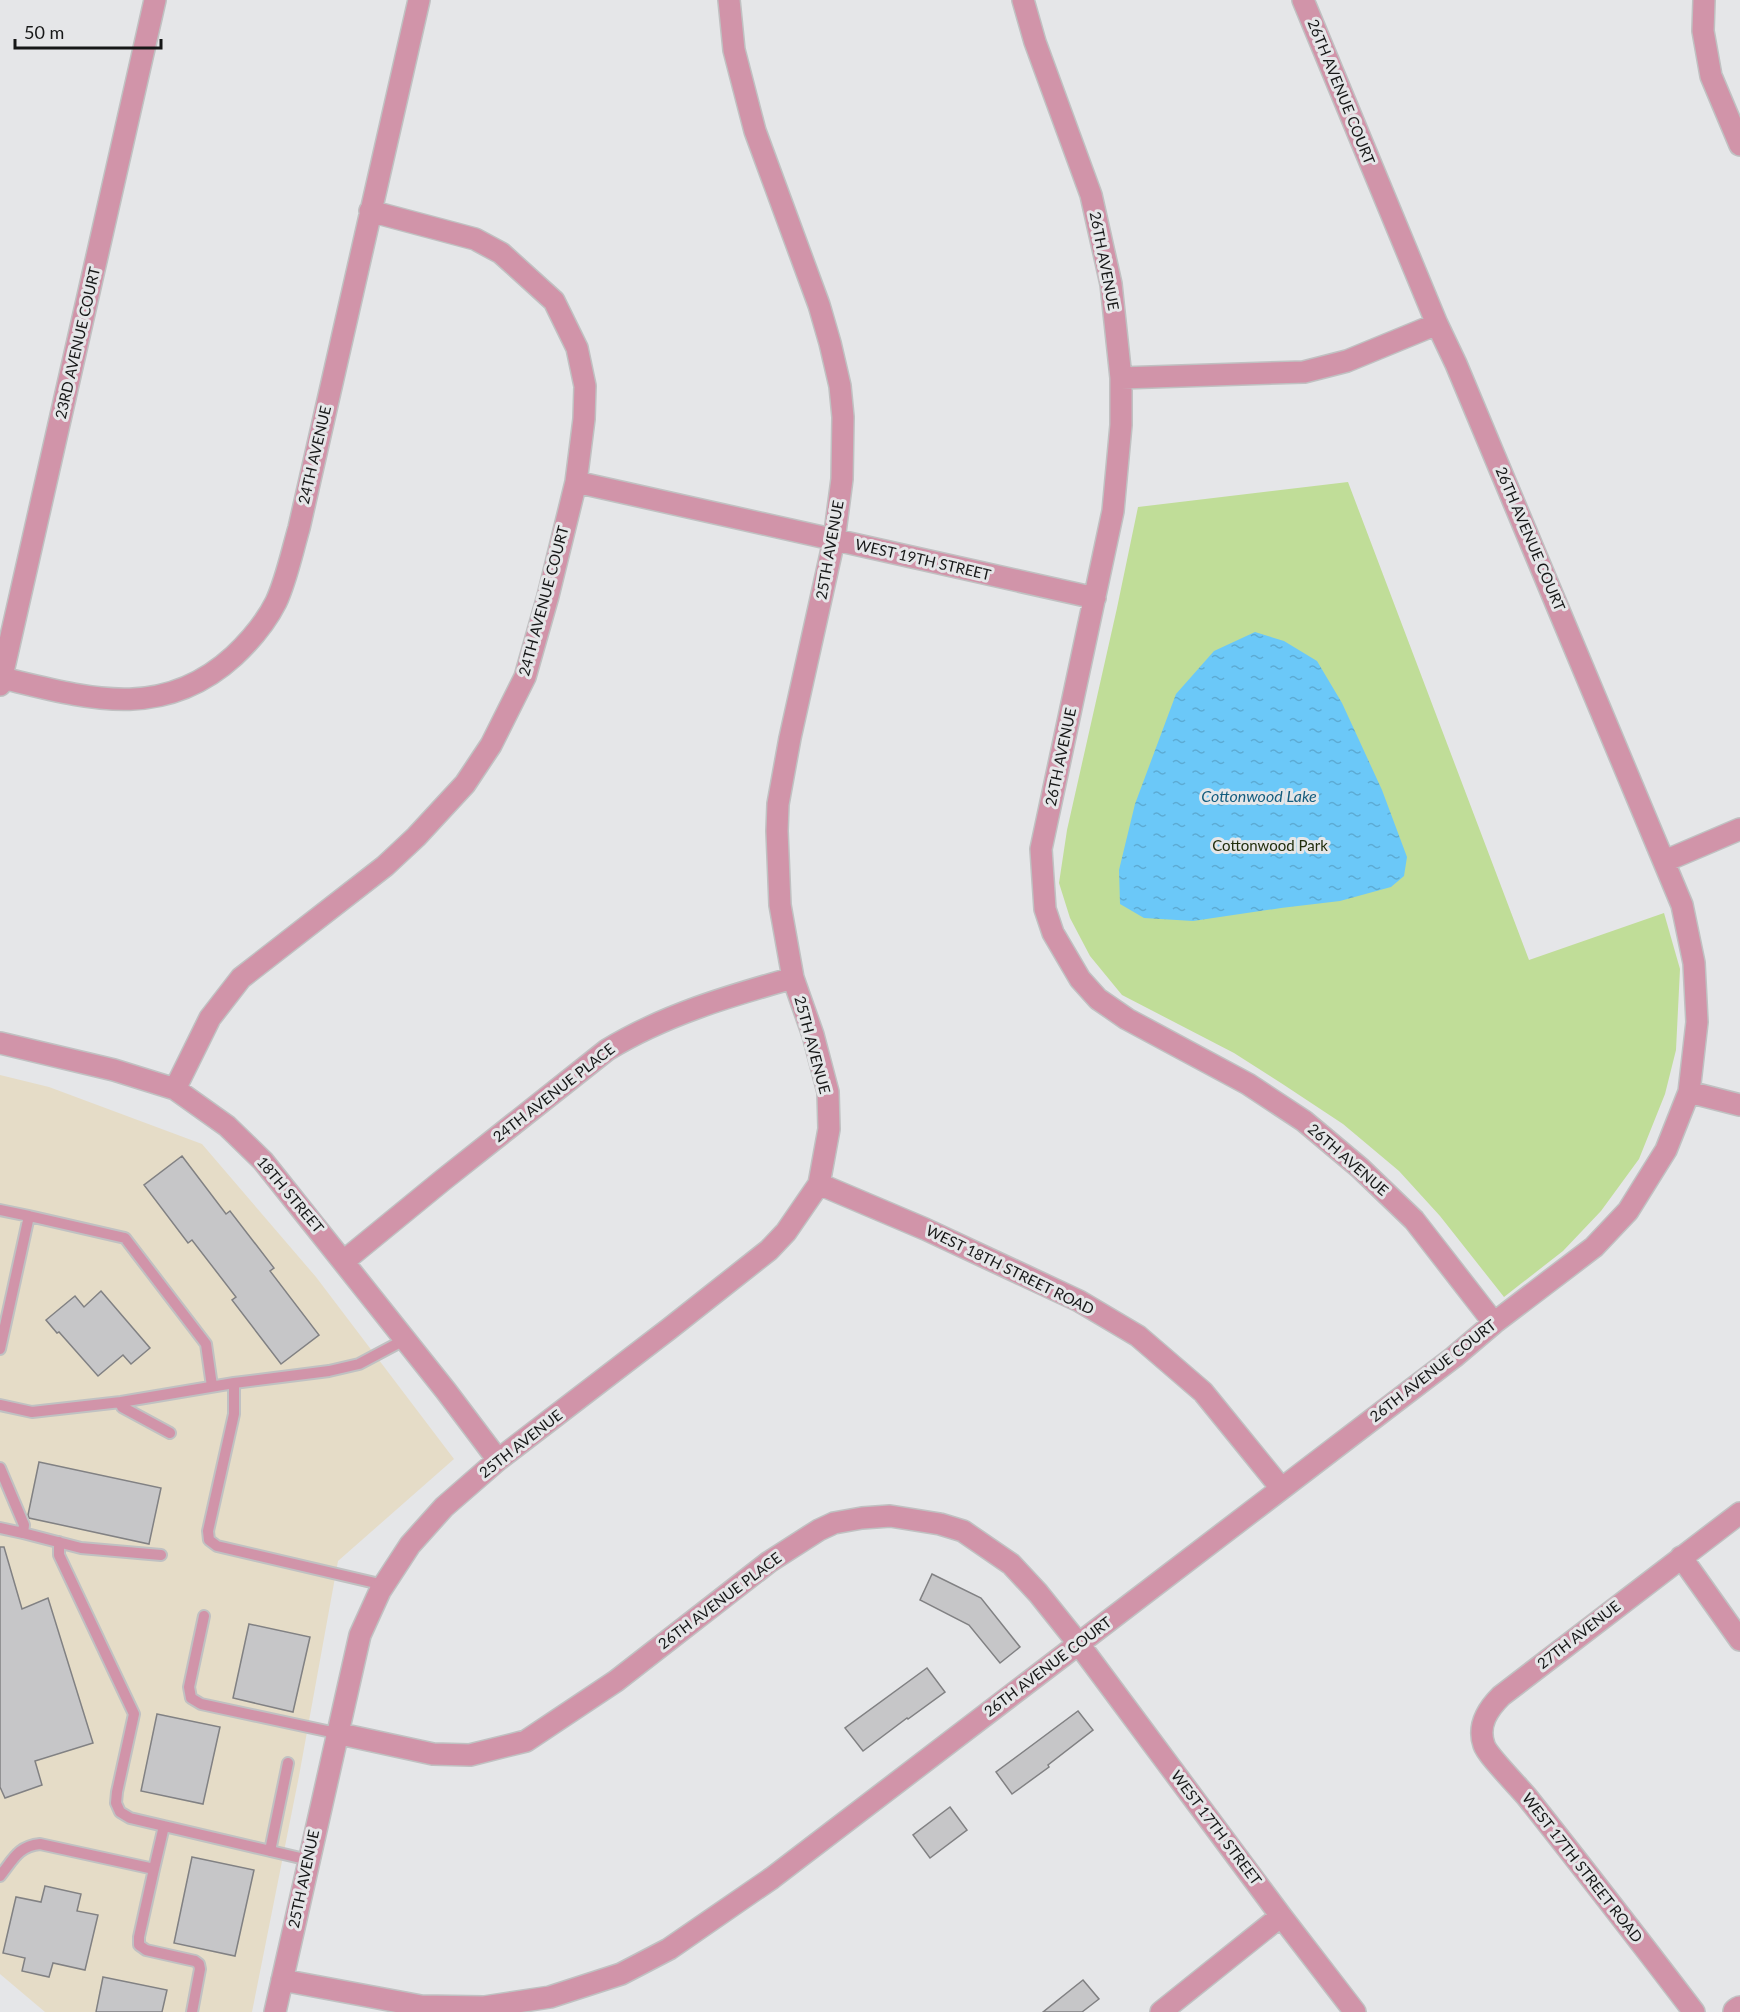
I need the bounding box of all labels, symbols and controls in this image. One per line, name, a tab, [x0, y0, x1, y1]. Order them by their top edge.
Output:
scale bar	[15, 12, 160, 50]
street label: 26TH AVENUE COURT	[1305, 16, 1379, 167]
text: 50 m	[24, 21, 64, 43]
street label: 26TH AVENUE	[1087, 210, 1123, 312]
street label: 23RD AVENUE COURT	[51, 265, 103, 421]
street label: 24TH AVENUE	[294, 404, 334, 506]
street label: 26TH AVENUE COURT	[1492, 464, 1570, 614]
street label: 25TH AVENUE	[811, 499, 847, 601]
street label: 24TH AVENUE COURT	[514, 523, 572, 678]
street label: WEST 19TH STREET	[854, 535, 993, 583]
street label: 26TH AVENUE	[1041, 706, 1079, 808]
water label: Cottonwood Lake	[1201, 786, 1317, 805]
park label: Cottonwood Park	[1212, 836, 1328, 854]
street label: 25TH AVENUE	[791, 994, 835, 1096]
street label: 24TH AVENUE PLACE	[489, 1039, 618, 1145]
street label: 26TH AVENUE	[1305, 1120, 1392, 1199]
street label: 18TH STREET	[254, 1153, 328, 1236]
street label: WEST 18TH STREET ROAD	[924, 1221, 1097, 1318]
street label: 26TH AVENUE COURT	[1366, 1315, 1499, 1425]
street label: 25TH AVENUE	[475, 1405, 565, 1481]
street label: 26TH AVENUE PLACE	[654, 1548, 785, 1652]
street label: 27TH AVENUE	[1533, 1596, 1623, 1672]
street label: 26TH AVENUE COURT	[980, 1612, 1115, 1720]
street label: WEST 17TH STREET	[1168, 1767, 1266, 1888]
street label: WEST 17TH STREET ROAD	[1519, 1789, 1647, 1946]
street label: 25TH AVENUE	[284, 1828, 322, 1930]

